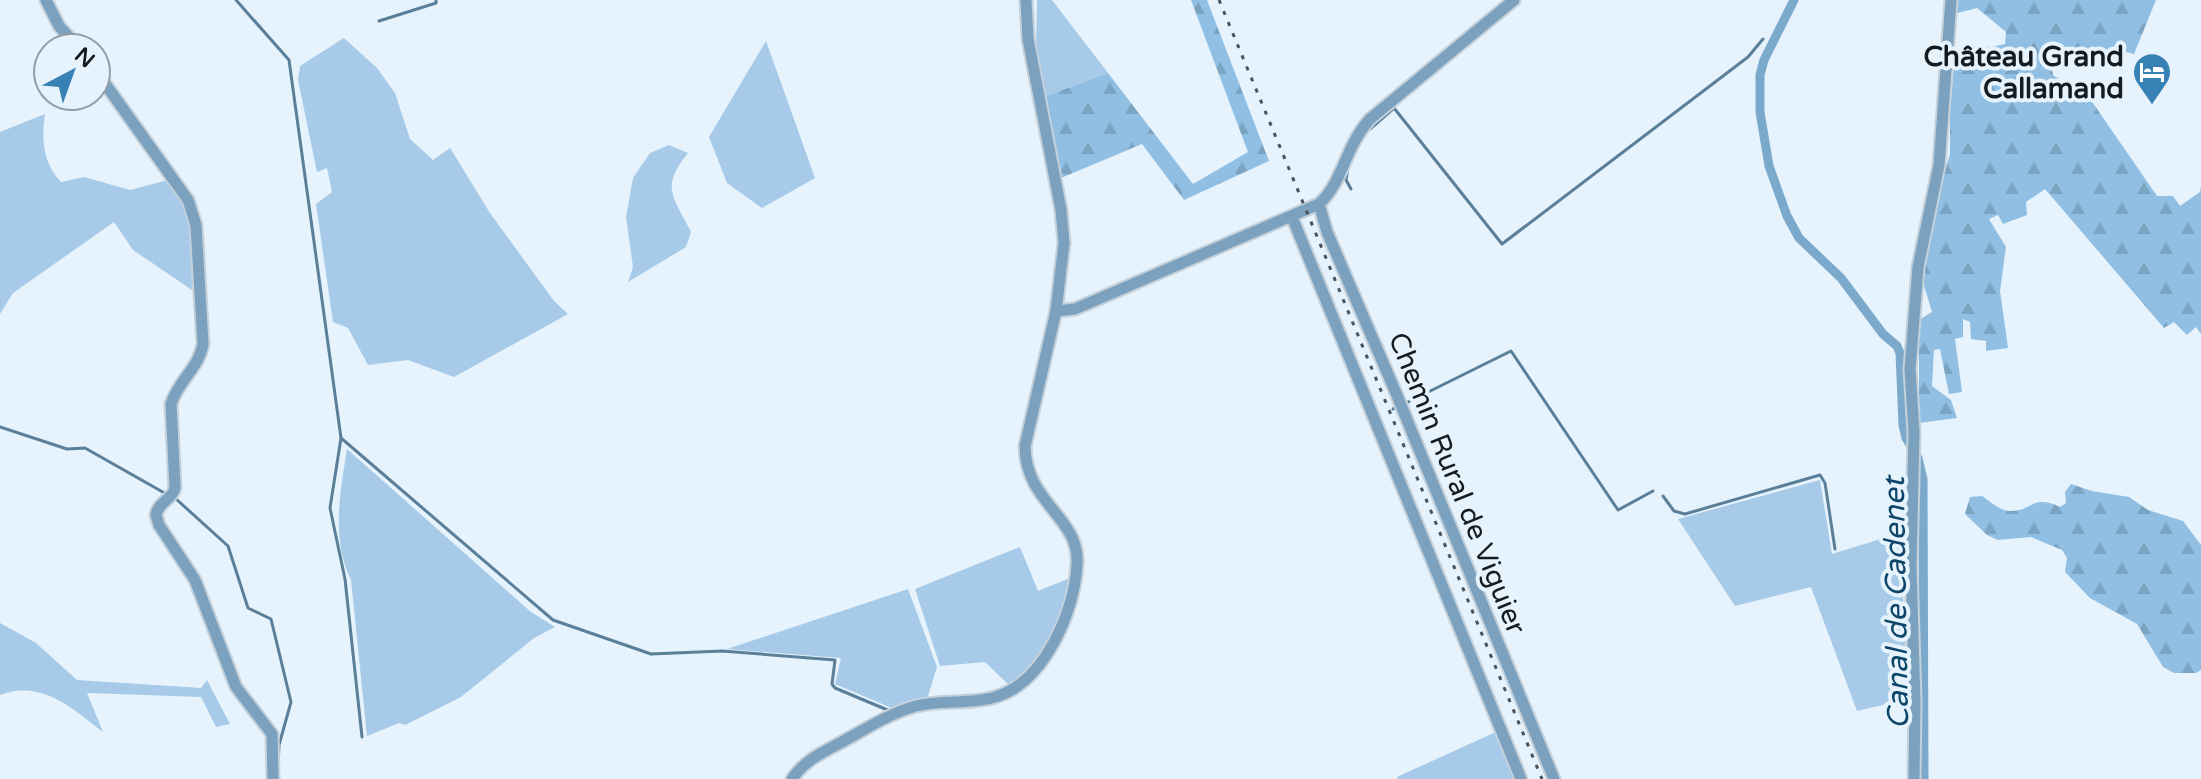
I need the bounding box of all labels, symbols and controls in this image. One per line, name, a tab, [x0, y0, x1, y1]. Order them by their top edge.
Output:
north arrow	[32, 32, 112, 112]
place label: Château Grand Callamand	[1923, 40, 2124, 106]
text: N	[69, 42, 100, 73]
hotel icon: Château Grand Callamand	[2131, 51, 2173, 106]
street label: Chemin Rural de Viguier	[1381, 328, 1533, 639]
water label: Canal de Cadenet	[1876, 473, 1917, 729]

